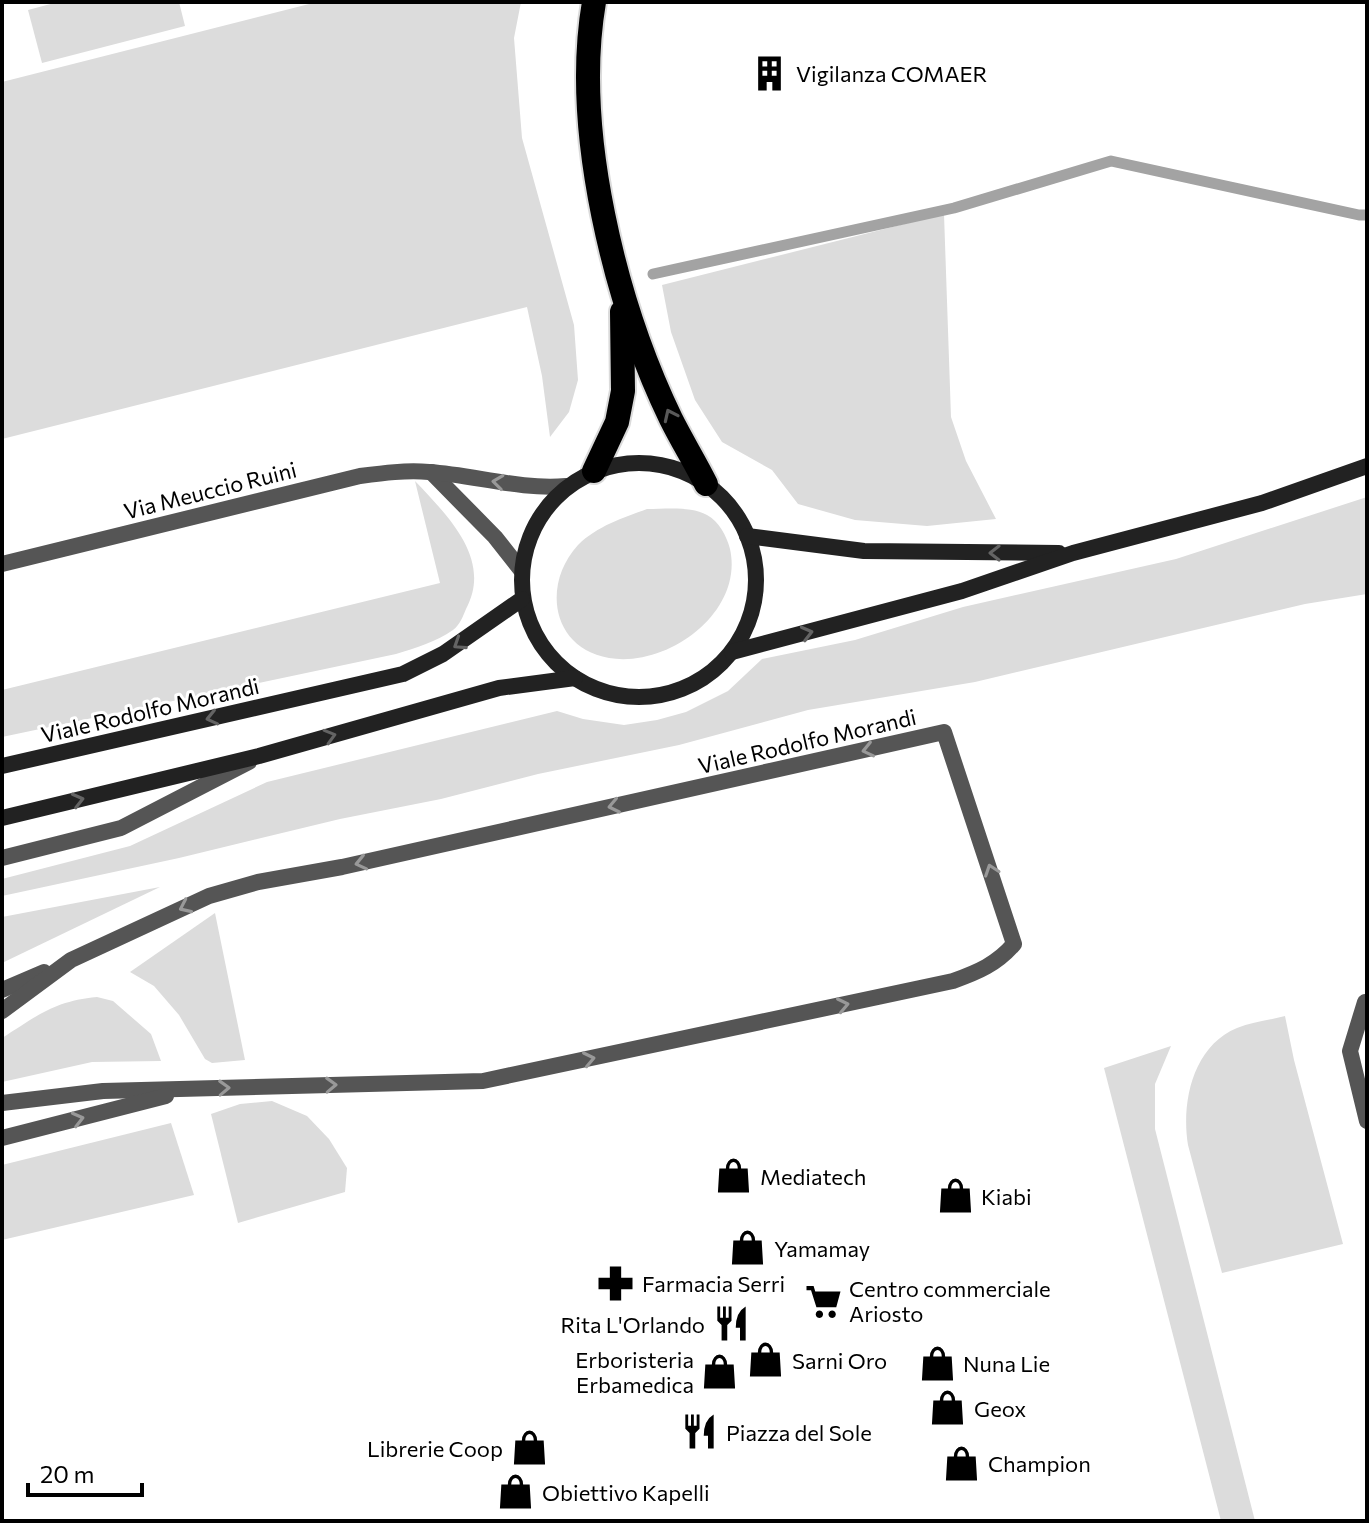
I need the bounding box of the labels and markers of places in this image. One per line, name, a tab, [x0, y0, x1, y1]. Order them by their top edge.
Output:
building icon: Vigilanza COMAER	[751, 54, 789, 92]
place label: Vigilanza COMAER	[796, 60, 988, 87]
shop icon: Mediatech	[715, 1157, 753, 1195]
place label: Mediatech	[760, 1163, 866, 1190]
shop icon: Kiabi	[936, 1177, 974, 1215]
place label: Kiabi	[981, 1183, 1032, 1210]
shop icon: Yamamay	[729, 1229, 767, 1267]
place label: Yamamay	[774, 1235, 870, 1262]
pharmacy icon: Farmacia Serri	[597, 1264, 635, 1302]
place label: Farmacia Serri	[642, 1270, 785, 1297]
place label: Centro commerciale Ariosto	[849, 1275, 1051, 1327]
supermarket icon: Centro commerciale Ariosto	[804, 1282, 842, 1320]
restaurant icon: Rita L'Orlando	[712, 1305, 750, 1343]
place label: Rita L'Orlando	[561, 1311, 705, 1338]
shop icon: Sarni Oro	[747, 1341, 785, 1379]
shop icon: Nuna Lie	[918, 1344, 956, 1382]
place label: Erboristeria Erbamedica	[575, 1346, 694, 1398]
place label: Sarni Oro	[792, 1347, 887, 1374]
place label: Nuna Lie	[963, 1350, 1050, 1377]
shop icon: Erboristeria Erbamedica	[701, 1353, 739, 1391]
shop icon: Geox	[929, 1389, 967, 1427]
place label: Geox	[974, 1395, 1026, 1422]
restaurant icon: Piazza del Sole	[681, 1413, 719, 1451]
place label: Piazza del Sole	[726, 1419, 872, 1446]
shop icon: Librerie Coop	[510, 1429, 548, 1467]
place label: Librerie Coop	[367, 1435, 503, 1462]
shop icon: Champion	[943, 1444, 981, 1482]
place label: Champion	[988, 1450, 1091, 1477]
shop icon: Obiettivo Kapelli	[497, 1473, 535, 1511]
place label: Obiettivo Kapelli	[542, 1479, 710, 1506]

